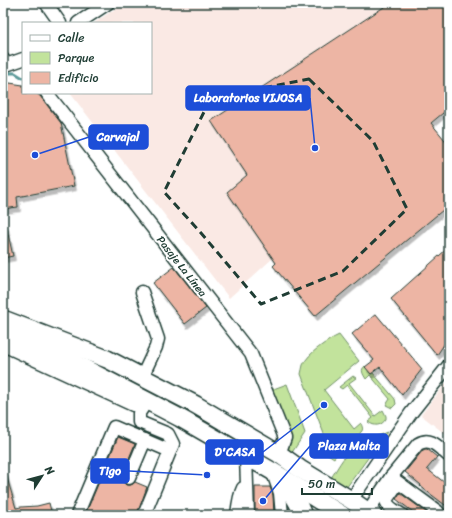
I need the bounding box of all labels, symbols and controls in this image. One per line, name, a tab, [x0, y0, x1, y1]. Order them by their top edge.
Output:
legend	[22, 22, 152, 94]
text: Calle	[58, 27, 85, 49]
text: Parque	[58, 47, 95, 69]
text: Edificio	[58, 67, 98, 89]
callout: Laboratorios VIJOSA	[186, 86, 310, 110]
text: Laboratorios VIJOSA	[194, 87, 302, 109]
callout: Carvajal	[89, 125, 148, 149]
text: Carvajal	[96, 126, 140, 148]
street label: Pasaje La Línea	[152, 232, 212, 301]
callout: Plaza Malta	[310, 434, 388, 458]
text: Plaza Malta	[318, 435, 380, 457]
callout: D'CASA	[206, 440, 263, 464]
text: D'CASA	[214, 441, 256, 463]
north arrow	[22, 456, 62, 496]
callout: Tigo	[91, 459, 129, 483]
text: Tigo	[99, 460, 122, 482]
text: N	[39, 461, 60, 479]
scale bar	[302, 470, 372, 496]
text: 50 m	[308, 473, 335, 495]

